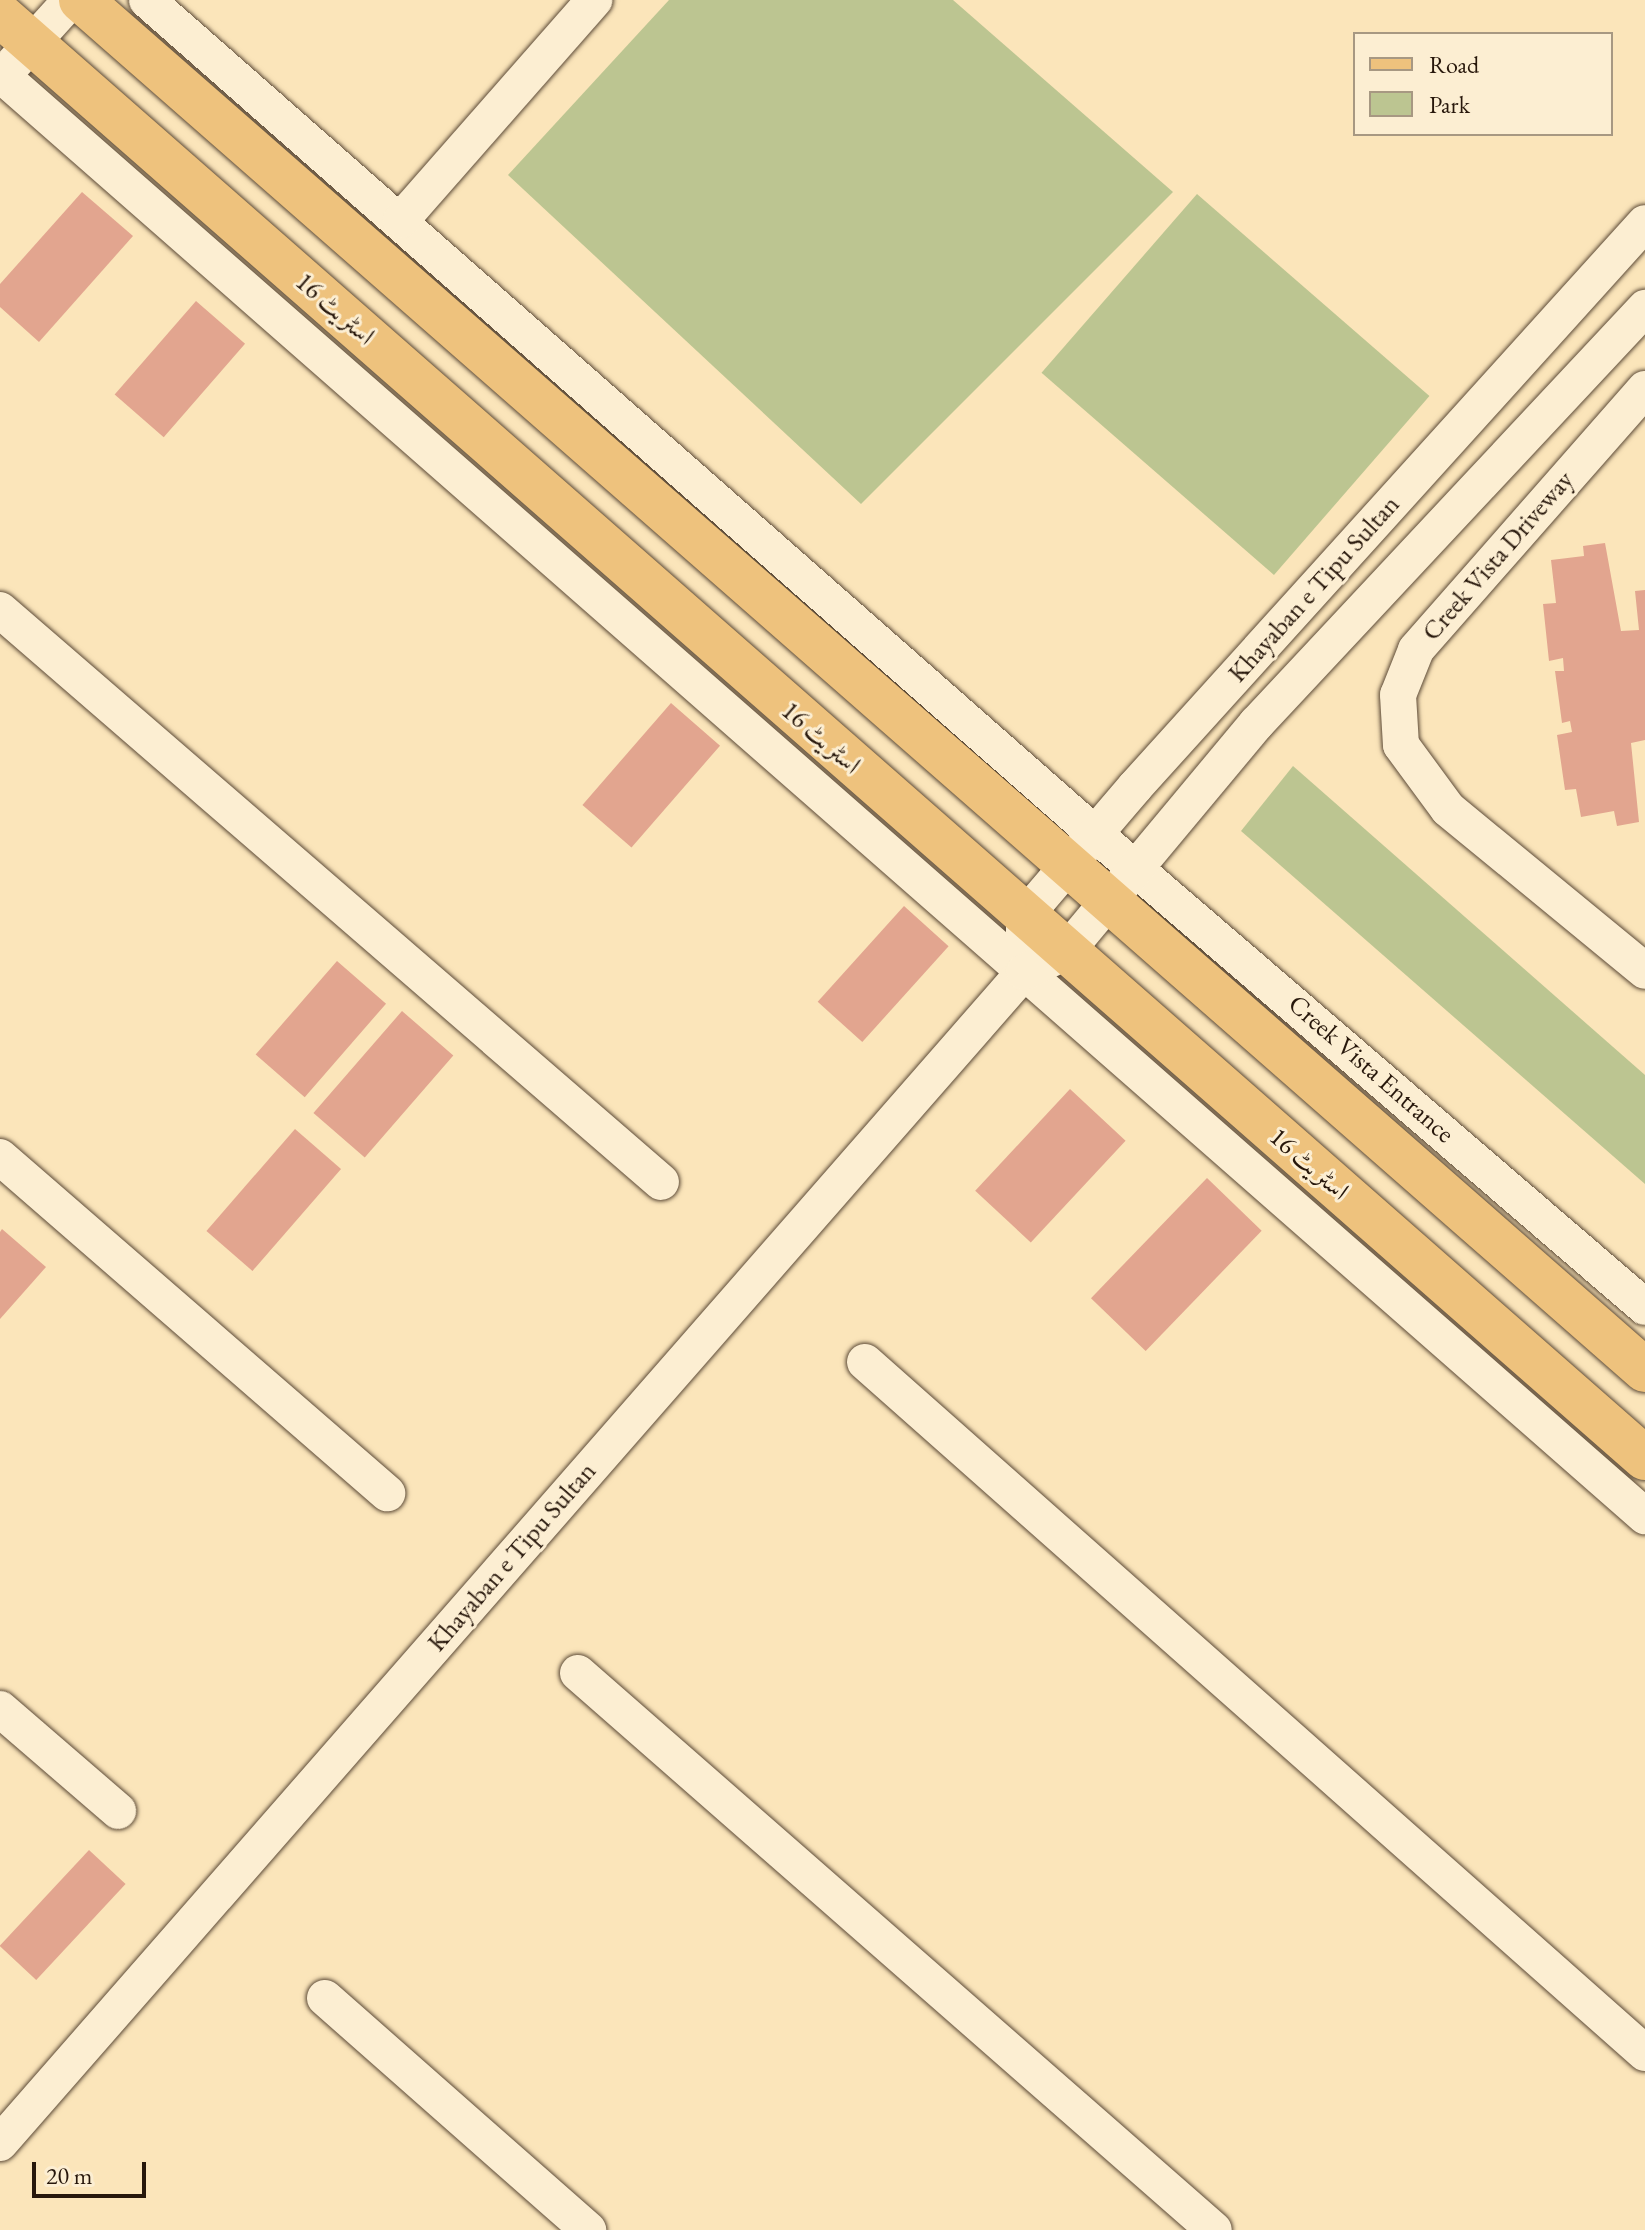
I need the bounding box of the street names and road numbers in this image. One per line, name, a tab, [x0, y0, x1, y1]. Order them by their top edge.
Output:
street label: اسٹریٹ 16	[289, 266, 381, 352]
street label: Creek Vista Driveway	[1416, 465, 1580, 647]
street label: Khayaban e Tipu Sultan	[1222, 489, 1406, 689]
street label: اسٹریٹ 16	[775, 695, 867, 781]
street label: Creek Vista Entrance	[1282, 988, 1460, 1150]
street label: اسٹریٹ 16	[1263, 1121, 1355, 1207]
street label: Khayaban e Tipu Sultan	[421, 1456, 603, 1658]

